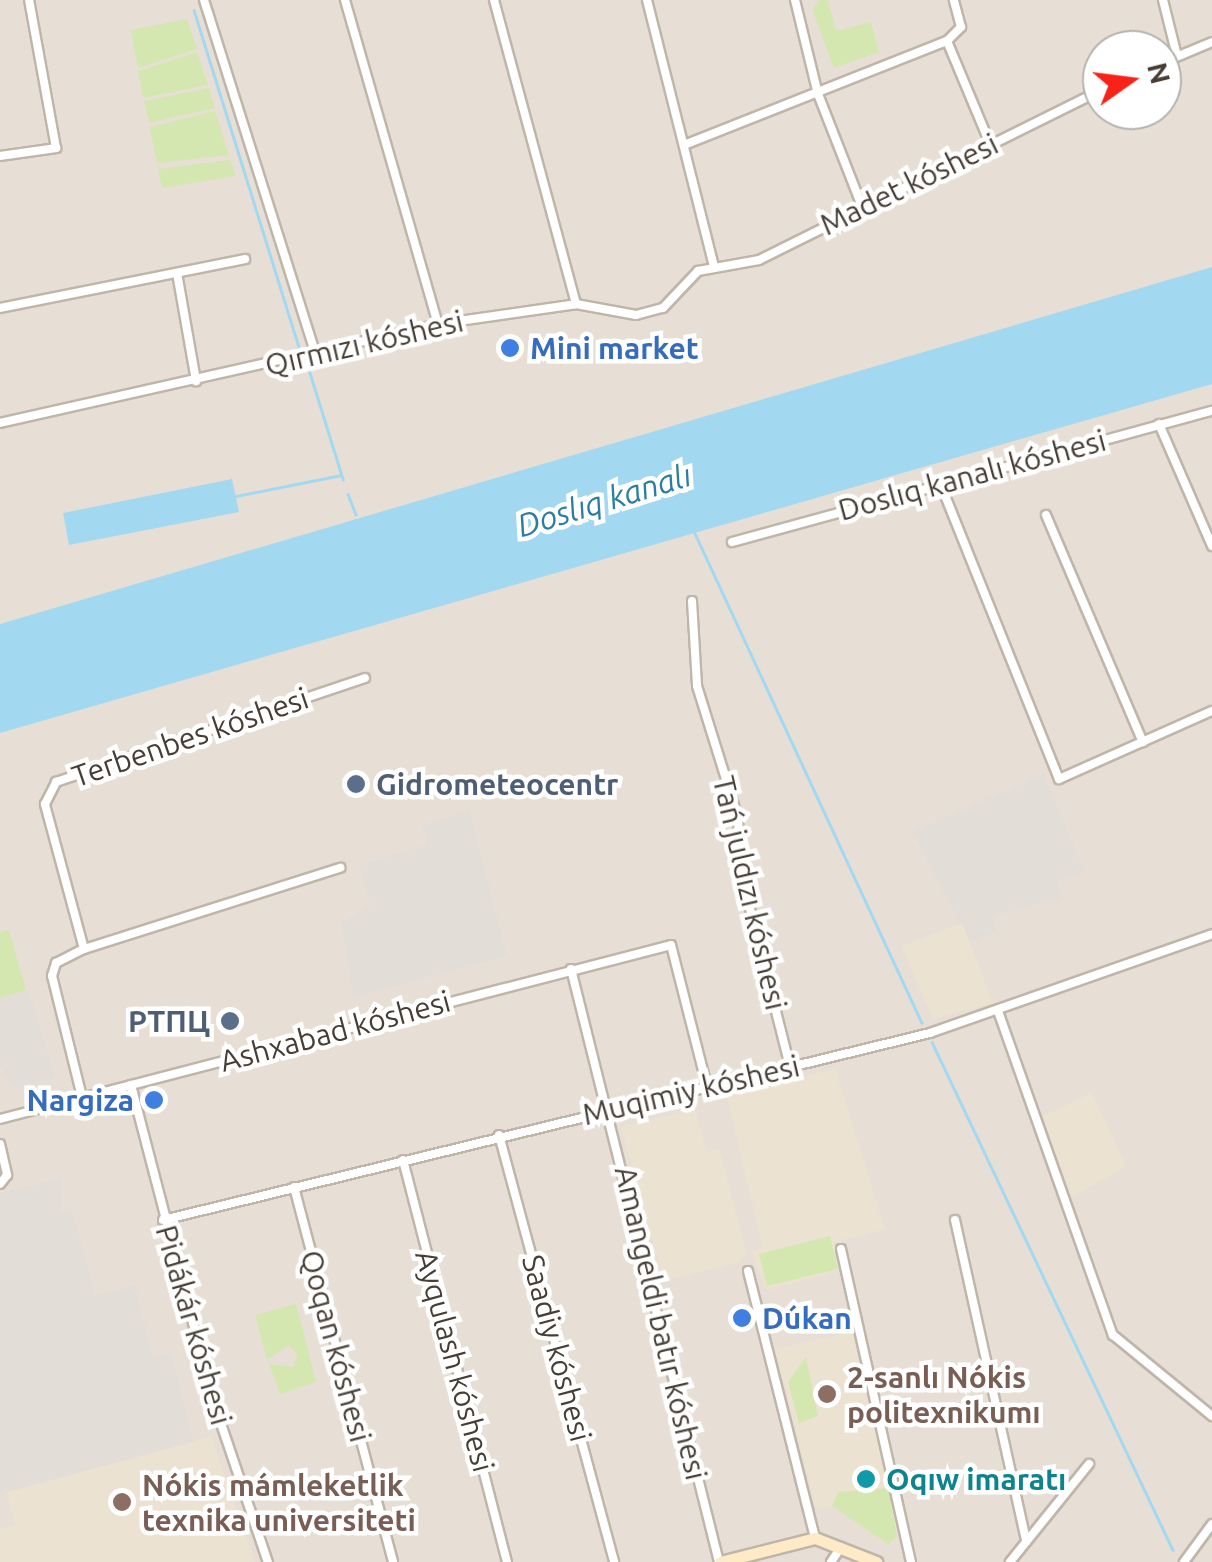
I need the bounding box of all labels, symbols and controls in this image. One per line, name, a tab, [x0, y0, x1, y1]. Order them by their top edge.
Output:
north arrow	[1082, 30, 1182, 130]
text: N	[1142, 59, 1177, 87]
street label: Madet kóshesi	[814, 125, 1004, 243]
street label: Qırmızı kóshesi	[261, 303, 467, 383]
place label: Mini market	[530, 330, 699, 366]
marker: Mini market	[499, 337, 521, 359]
street label: Doslıq kanalı kóshesi	[834, 422, 1110, 528]
water label: Doslıq kanalı	[512, 455, 696, 545]
street label: Terbenbes kóshesi	[67, 680, 313, 794]
place label: Gidrometeocentr	[376, 766, 618, 802]
street label: Tań juldızı kóshesi	[706, 772, 794, 1014]
marker: Gidrometeocentr	[345, 773, 367, 795]
street label: Ashxabad kóshesi	[216, 983, 454, 1079]
place label: РТПЦ	[128, 1003, 210, 1039]
marker: РТПЦ	[219, 1010, 241, 1032]
street label: Muqimiy kóshesi	[579, 1048, 803, 1132]
place label: Nargiza	[27, 1082, 134, 1118]
marker: Nargiza	[143, 1089, 165, 1111]
street label: Amangeldi batır kóshesi	[607, 1163, 715, 1483]
street label: Pidákár kóshesi	[148, 1221, 240, 1429]
street label: Qoqan kóshesi	[293, 1246, 379, 1446]
street label: Ayqulash kóshesi	[408, 1246, 502, 1476]
street label: Saadiy kóshesi	[515, 1251, 599, 1445]
place label: Dúkan	[762, 1300, 852, 1336]
marker: Dúkan	[731, 1307, 753, 1329]
place label: 2-sanlı Nókis politexnikumı	[847, 1359, 1041, 1430]
marker: 2-sanlı Nókis politexnikumı	[816, 1383, 838, 1405]
place label: Oqıw imaratı	[886, 1461, 1066, 1497]
place label: Nókis mámleketlik texnika universiteti	[142, 1467, 416, 1538]
marker: Oqıw imaratı	[855, 1468, 877, 1490]
marker: Nókis mámleketlik texnika universiteti	[111, 1491, 133, 1513]

